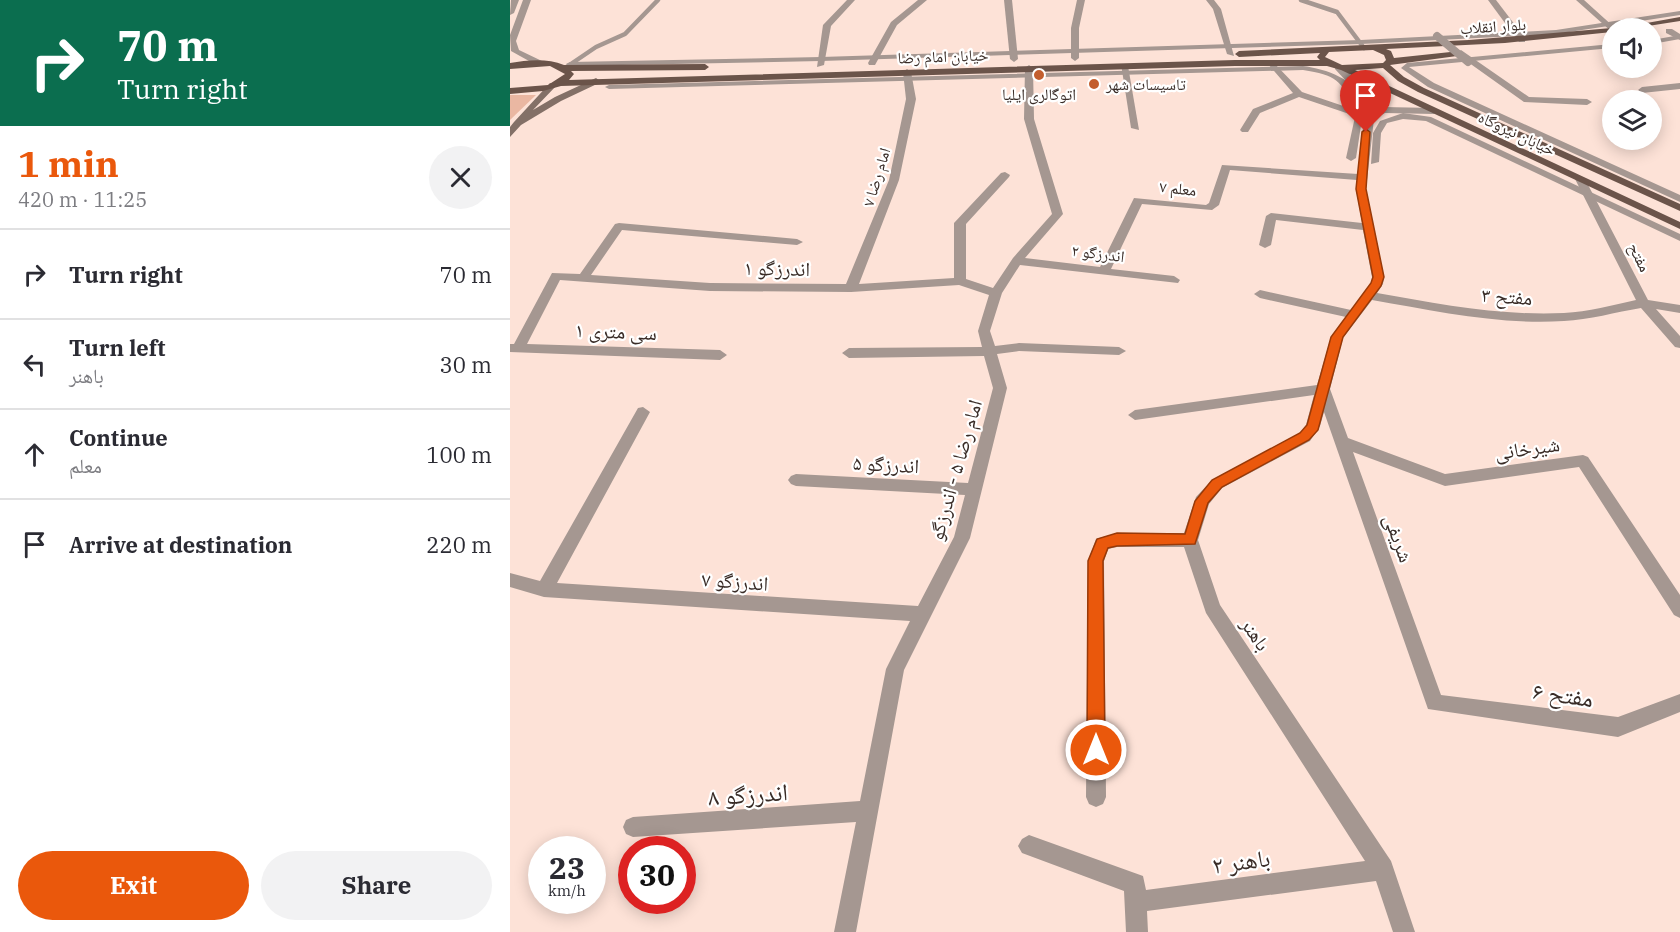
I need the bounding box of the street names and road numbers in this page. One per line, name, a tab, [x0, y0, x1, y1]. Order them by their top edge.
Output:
street label: بلوار انقلاب	[1459, 14, 1527, 38]
street label: خیابان امام رضا	[897, 44, 989, 69]
street label: خیابان نیروگاه	[1475, 106, 1559, 160]
street label: امام رضا ۷	[858, 145, 895, 209]
street label: معلم ۷	[1158, 176, 1198, 201]
street label: مفتح	[1624, 239, 1656, 275]
street label: اندرزگو ۲	[1070, 240, 1126, 266]
street label: اندرزگو ۱	[744, 254, 810, 282]
street label: مفتح ۳	[1481, 281, 1533, 311]
street label: سی متری ۱	[575, 316, 657, 346]
street label: امام رضا ۵ - اندرزگو	[922, 396, 989, 544]
street label: شیرخانی	[1493, 430, 1561, 466]
street label: اندرزگو ۵	[852, 449, 920, 479]
street label: شریفی	[1378, 510, 1420, 566]
street label: اندرزگو ۷	[701, 565, 769, 597]
street label: باهنر	[1235, 611, 1277, 656]
street label: مفتح ۶	[1530, 674, 1596, 714]
street label: اندرزگو ۸	[707, 775, 789, 813]
street label: باهنر ۲	[1210, 841, 1272, 881]

